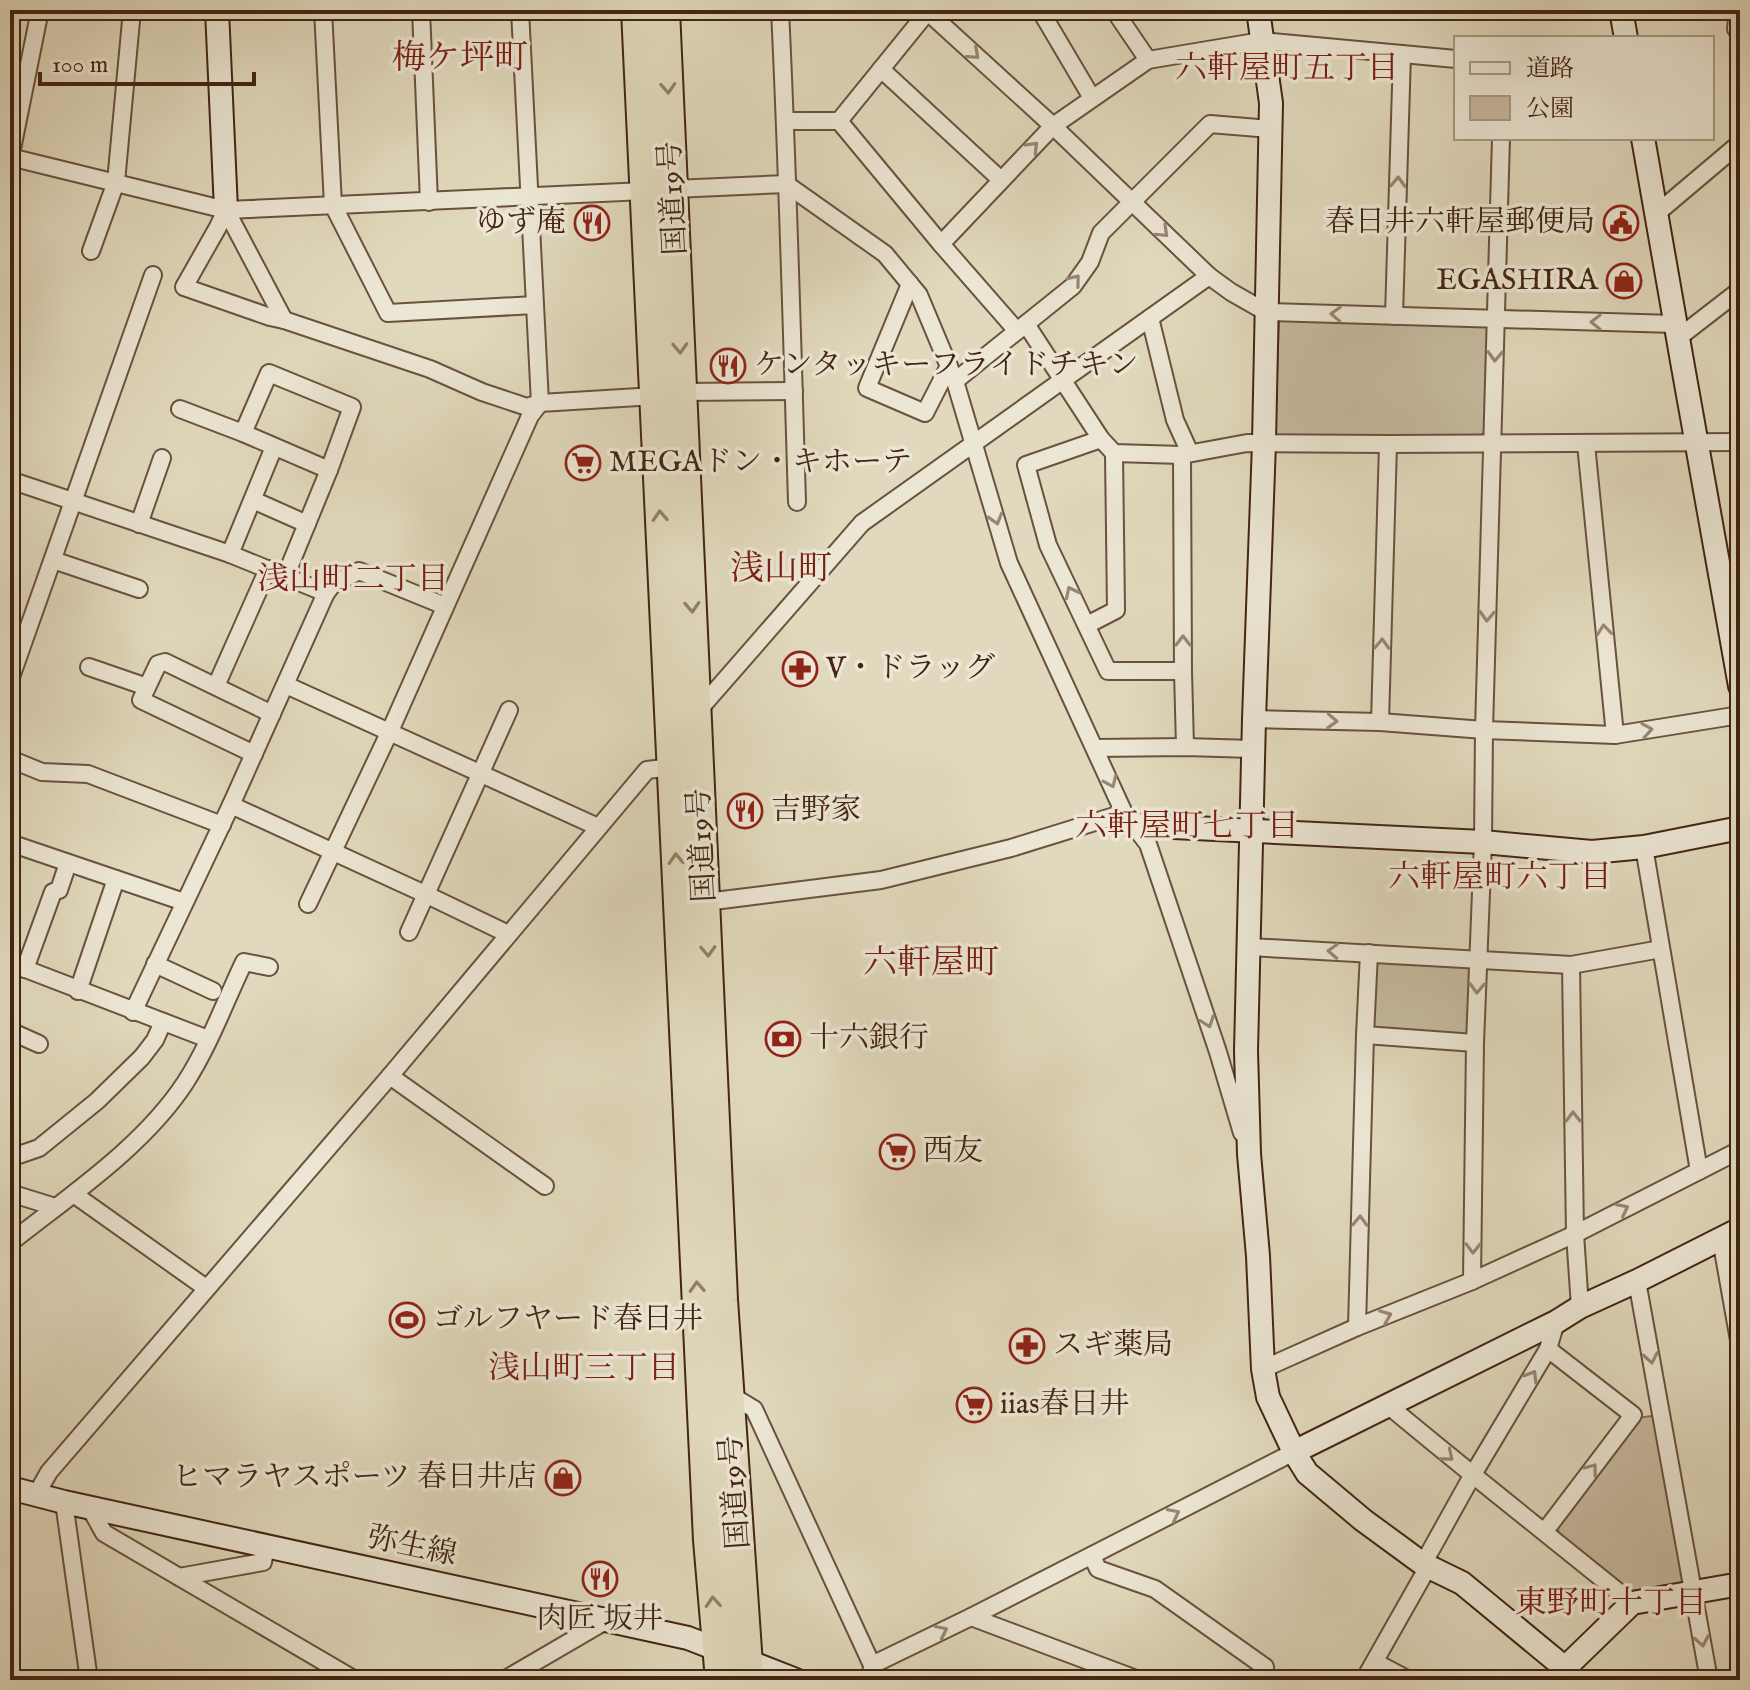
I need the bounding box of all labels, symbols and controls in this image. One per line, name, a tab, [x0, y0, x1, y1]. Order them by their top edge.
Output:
scale bar	[40, 36, 254, 86]
legend	[1454, 36, 1714, 140]
district label: 梅ケ坪町	[392, 37, 528, 80]
one-way arrow	[965, 44, 979, 59]
district label: 六軒屋町五丁目	[1175, 49, 1399, 90]
text: 100 m	[52, 50, 108, 81]
text: 道路	[1526, 54, 1574, 85]
one-way arrow	[660, 82, 677, 95]
text: 公園	[1526, 94, 1574, 125]
street label: 国道19号	[652, 140, 696, 256]
one-way arrow	[1024, 142, 1038, 156]
one-way arrow	[1389, 175, 1407, 188]
place label: ゆず庵	[476, 204, 566, 242]
restaurant icon: ゆず庵	[573, 204, 611, 242]
place label: 春日井六軒屋郵便局	[1325, 204, 1595, 242]
public building icon: 春日井六軒屋郵便局	[1602, 204, 1640, 242]
one-way arrow	[1154, 223, 1168, 237]
place label: EGASHIRA	[1436, 262, 1599, 300]
shop icon: EGASHIRA	[1605, 262, 1643, 300]
one-way arrow	[1066, 275, 1080, 290]
one-way arrow	[1329, 305, 1342, 323]
one-way arrow	[1589, 313, 1602, 330]
one-way arrow	[671, 342, 688, 355]
restaurant icon: ケンタッキーフライドチキン	[709, 347, 747, 385]
place label: ケンタッキーフライドチキン	[754, 347, 1139, 385]
one-way arrow	[1486, 350, 1503, 363]
supermarket icon: MEGAドン・キホーテ	[564, 444, 602, 482]
place label: MEGAドン・キホーテ	[609, 444, 912, 482]
one-way arrow	[652, 509, 669, 522]
one-way arrow	[987, 511, 1003, 525]
district label: 浅山町	[730, 548, 832, 591]
district label: 浅山町二丁目	[257, 560, 449, 601]
one-way arrow	[1065, 586, 1081, 601]
one-way arrow	[683, 601, 700, 614]
one-way arrow	[1479, 610, 1496, 623]
one-way arrow	[1596, 623, 1613, 636]
one-way arrow	[1174, 634, 1192, 647]
one-way arrow	[1373, 637, 1390, 650]
pharmacy icon: V・ドラッグ	[781, 650, 819, 688]
place label: V・ドラッグ	[825, 650, 995, 688]
one-way arrow	[1326, 712, 1339, 729]
one-way arrow	[1640, 722, 1654, 739]
one-way arrow	[1101, 774, 1117, 789]
street label: 国道19号	[681, 787, 725, 903]
restaurant icon: 吉野家	[726, 792, 764, 830]
place label: 吉野家	[771, 792, 861, 830]
district label: 六軒屋町七丁目	[1075, 807, 1299, 848]
one-way arrow	[668, 852, 685, 865]
district label: 六軒屋町六丁目	[1388, 858, 1612, 899]
district label: 六軒屋町	[863, 942, 999, 985]
one-way arrow	[1326, 943, 1339, 960]
one-way arrow	[699, 945, 716, 958]
one-way arrow	[1468, 982, 1485, 995]
one-way arrow	[1198, 1014, 1214, 1028]
bank icon: 十六銀行	[764, 1020, 802, 1058]
place label: 十六銀行	[809, 1020, 929, 1058]
one-way arrow	[1565, 1110, 1582, 1123]
supermarket icon: 西友	[878, 1133, 916, 1171]
place label: 西友	[923, 1133, 983, 1171]
one-way arrow	[1614, 1204, 1629, 1219]
one-way arrow	[1351, 1214, 1369, 1227]
one-way arrow	[1464, 1242, 1482, 1255]
one-way arrow	[688, 1280, 705, 1293]
sports icon: ゴルフヤード春日井	[388, 1301, 426, 1339]
place label: ゴルフヤード春日井	[433, 1301, 703, 1339]
one-way arrow	[1378, 1309, 1392, 1326]
pharmacy icon: スギ薬局	[1008, 1327, 1046, 1365]
place label: スギ薬局	[1053, 1327, 1173, 1365]
district label: 浅山町三丁目	[488, 1349, 680, 1390]
one-way arrow	[1641, 1351, 1658, 1365]
one-way arrow	[1522, 1370, 1538, 1385]
supermarket icon: iias春日井	[955, 1386, 993, 1424]
place label: iias春日井	[1000, 1386, 1130, 1424]
street label: 国道19号	[713, 1434, 759, 1550]
one-way arrow	[1439, 1446, 1454, 1461]
place label: ヒマラヤスポーツ 春日井店	[172, 1459, 537, 1497]
shop icon: ヒマラヤスポーツ 春日井店	[544, 1459, 582, 1497]
one-way arrow	[1582, 1463, 1596, 1478]
one-way arrow	[1165, 1508, 1180, 1523]
street label: 弥生線	[364, 1519, 460, 1575]
restaurant icon: 肉匠 坂井	[581, 1560, 619, 1598]
district label: 東野町十丁目	[1515, 1584, 1707, 1625]
one-way arrow	[705, 1595, 722, 1608]
place label: 肉匠 坂井	[537, 1601, 663, 1639]
one-way arrow	[934, 1625, 948, 1641]
one-way arrow	[1693, 1634, 1710, 1648]

